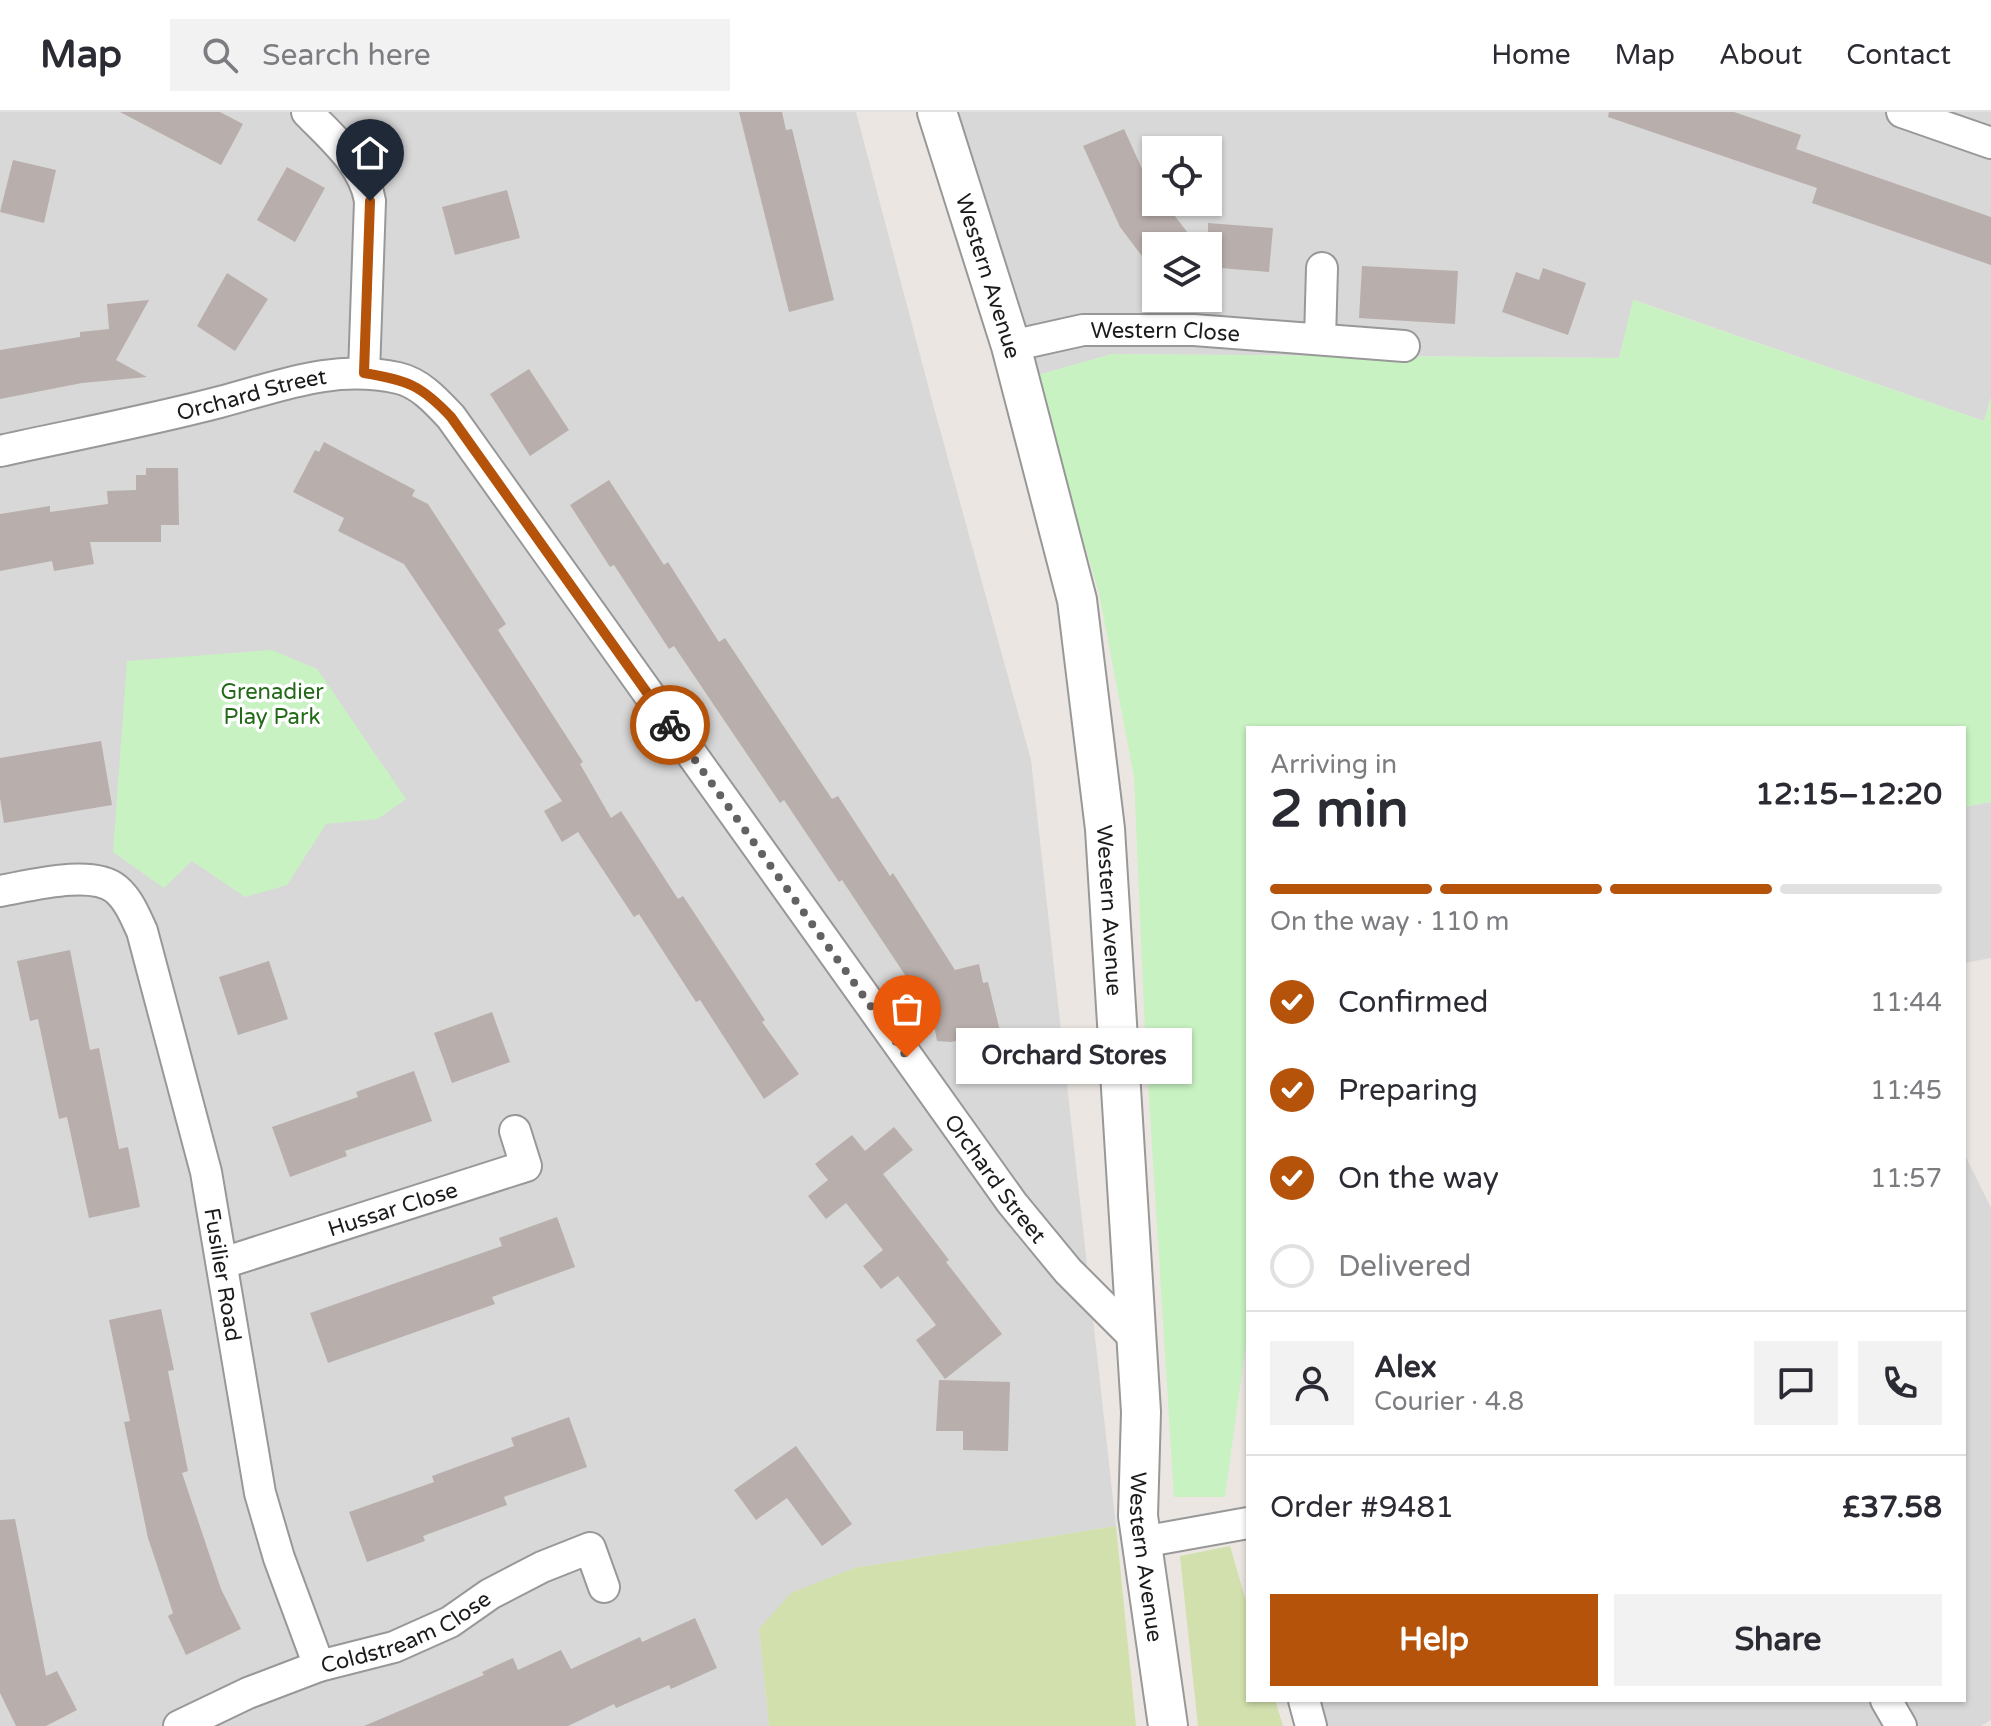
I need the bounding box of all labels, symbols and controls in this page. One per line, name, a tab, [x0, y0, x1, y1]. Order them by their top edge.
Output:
search box	[170, 19, 730, 91]
text: Map	[40, 32, 122, 78]
icon: search	[198, 33, 242, 77]
text: Search here	[262, 37, 431, 74]
text: Home	[1491, 38, 1571, 72]
text: Map	[1615, 38, 1675, 72]
text: About	[1719, 38, 1802, 72]
text: Contact	[1846, 38, 1951, 72]
pin	[336, 119, 404, 201]
icon: home	[348, 131, 392, 175]
map controls	[1142, 136, 1222, 312]
button: locate	[1142, 136, 1222, 216]
street label: Western Avenue	[950, 191, 1026, 361]
button: layers	[1142, 232, 1222, 312]
street label: Western Close	[1090, 318, 1241, 347]
street label: Orchard Street	[174, 364, 328, 426]
park label: Grenadier Play Park	[220, 679, 324, 730]
courier	[630, 685, 710, 765]
icon: bike	[648, 703, 692, 747]
text: Arriving in	[1270, 749, 1397, 780]
text: 12:15–12:20	[1755, 776, 1942, 813]
text: 2 min	[1270, 778, 1409, 841]
street label: Western Avenue	[1091, 824, 1127, 997]
text: On the way · 110 m	[1270, 906, 1509, 937]
pin	[873, 975, 941, 1057]
icon: check	[1270, 980, 1314, 1024]
text: Confirmed	[1338, 984, 1489, 1021]
icon: bag	[885, 987, 929, 1031]
text: 11:44	[1870, 987, 1942, 1018]
callout: Orchard Stores	[955, 1029, 1191, 1085]
text: Orchard Stores	[981, 1040, 1167, 1071]
icon: check	[1270, 1068, 1314, 1112]
text: Preparing	[1338, 1072, 1478, 1109]
text: 11:45	[1870, 1075, 1942, 1106]
street label: Orchard Street	[939, 1109, 1051, 1248]
icon: check	[1270, 1156, 1314, 1200]
text: On the way	[1338, 1160, 1499, 1197]
text: 11:57	[1870, 1163, 1942, 1194]
street label: Hussar Close	[325, 1177, 461, 1243]
street label: Fusilier Road	[198, 1206, 246, 1343]
text: Delivered	[1338, 1248, 1472, 1285]
button: person	[1270, 1341, 1354, 1425]
button: chat	[1754, 1341, 1838, 1425]
button: phone	[1858, 1341, 1942, 1425]
text: Alex	[1374, 1349, 1437, 1386]
text: Courier · 4.8	[1374, 1386, 1524, 1417]
street label: Western Avenue	[1124, 1471, 1168, 1644]
text: Order #9481	[1270, 1489, 1454, 1526]
text: £37.58	[1842, 1489, 1942, 1526]
street label: Coldstream Close	[318, 1586, 496, 1679]
button: Help	[1270, 1594, 1598, 1686]
button: Share	[1614, 1594, 1942, 1686]

